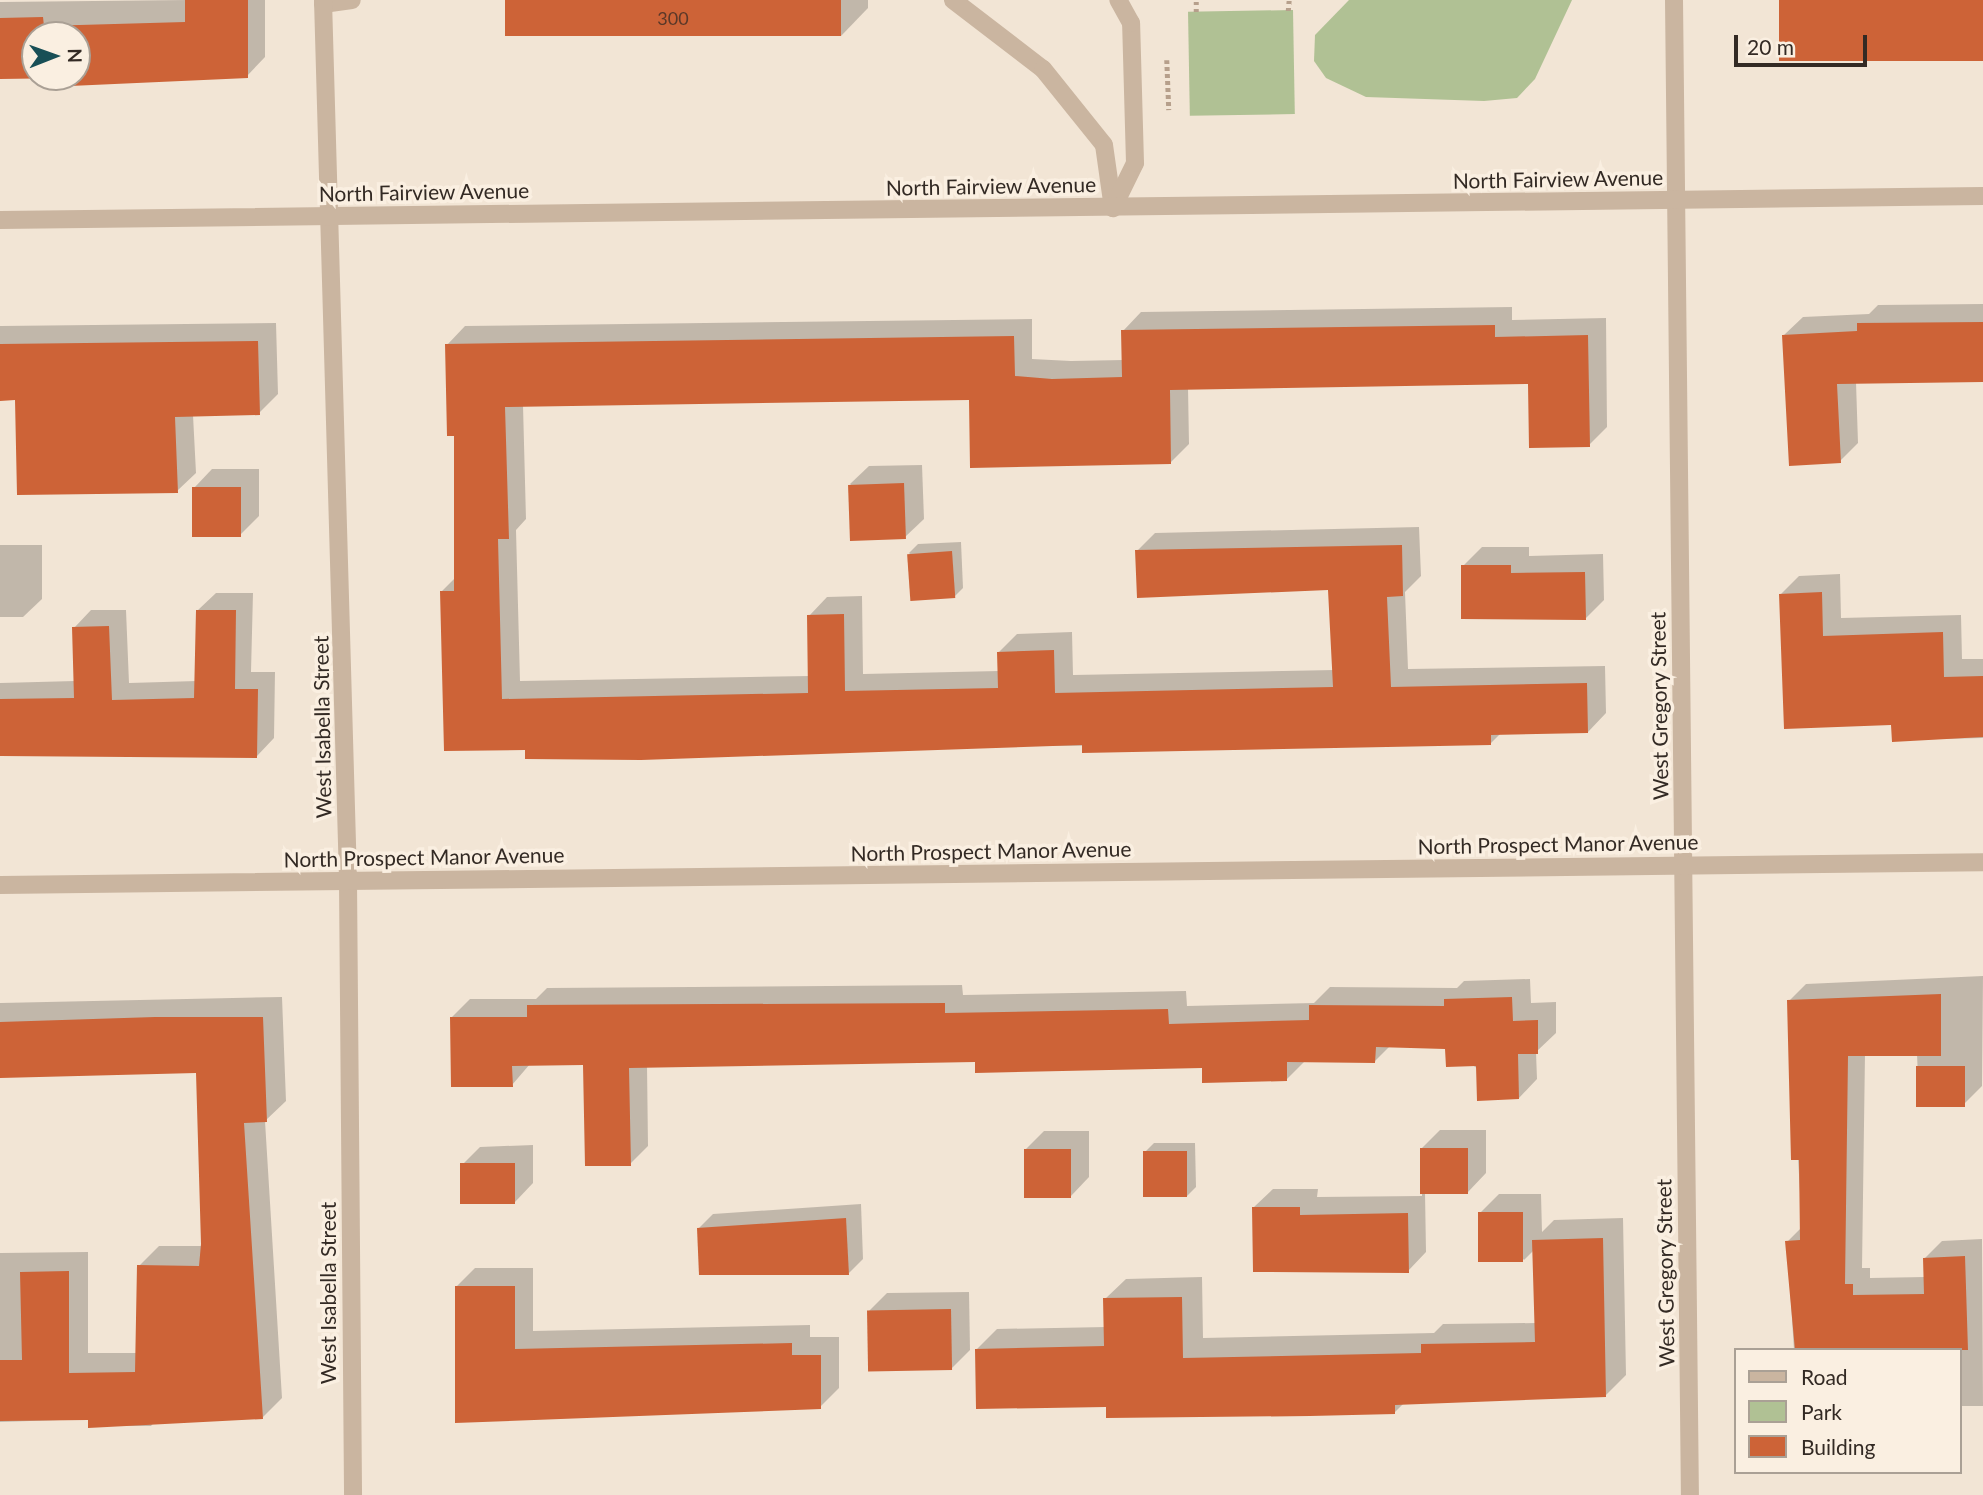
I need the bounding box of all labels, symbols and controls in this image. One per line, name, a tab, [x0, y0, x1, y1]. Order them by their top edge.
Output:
house number: 300	[657, 7, 689, 29]
north arrow	[21, 21, 91, 91]
scale bar	[1738, 21, 1871, 65]
text: 20 m	[1747, 34, 1794, 59]
text: N	[64, 48, 87, 63]
street label: North Fairview Avenue	[1452, 165, 1664, 193]
street label: North Fairview Avenue	[885, 172, 1097, 200]
street label: North Fairview Avenue	[318, 178, 530, 206]
street label: West Gregory Street	[1645, 611, 1673, 801]
street label: West Isabella Street	[308, 635, 336, 819]
street label: North Prospect Manor Avenue	[1417, 829, 1699, 859]
street label: North Prospect Manor Avenue	[850, 836, 1132, 866]
street label: North Prospect Manor Avenue	[283, 842, 565, 872]
street label: West Gregory Street	[1651, 1178, 1679, 1368]
street label: West Isabella Street	[315, 1202, 341, 1384]
legend	[1734, 1348, 1962, 1474]
text: Road	[1801, 1364, 1848, 1389]
text: Park	[1801, 1399, 1842, 1424]
text: Building	[1801, 1434, 1876, 1459]

